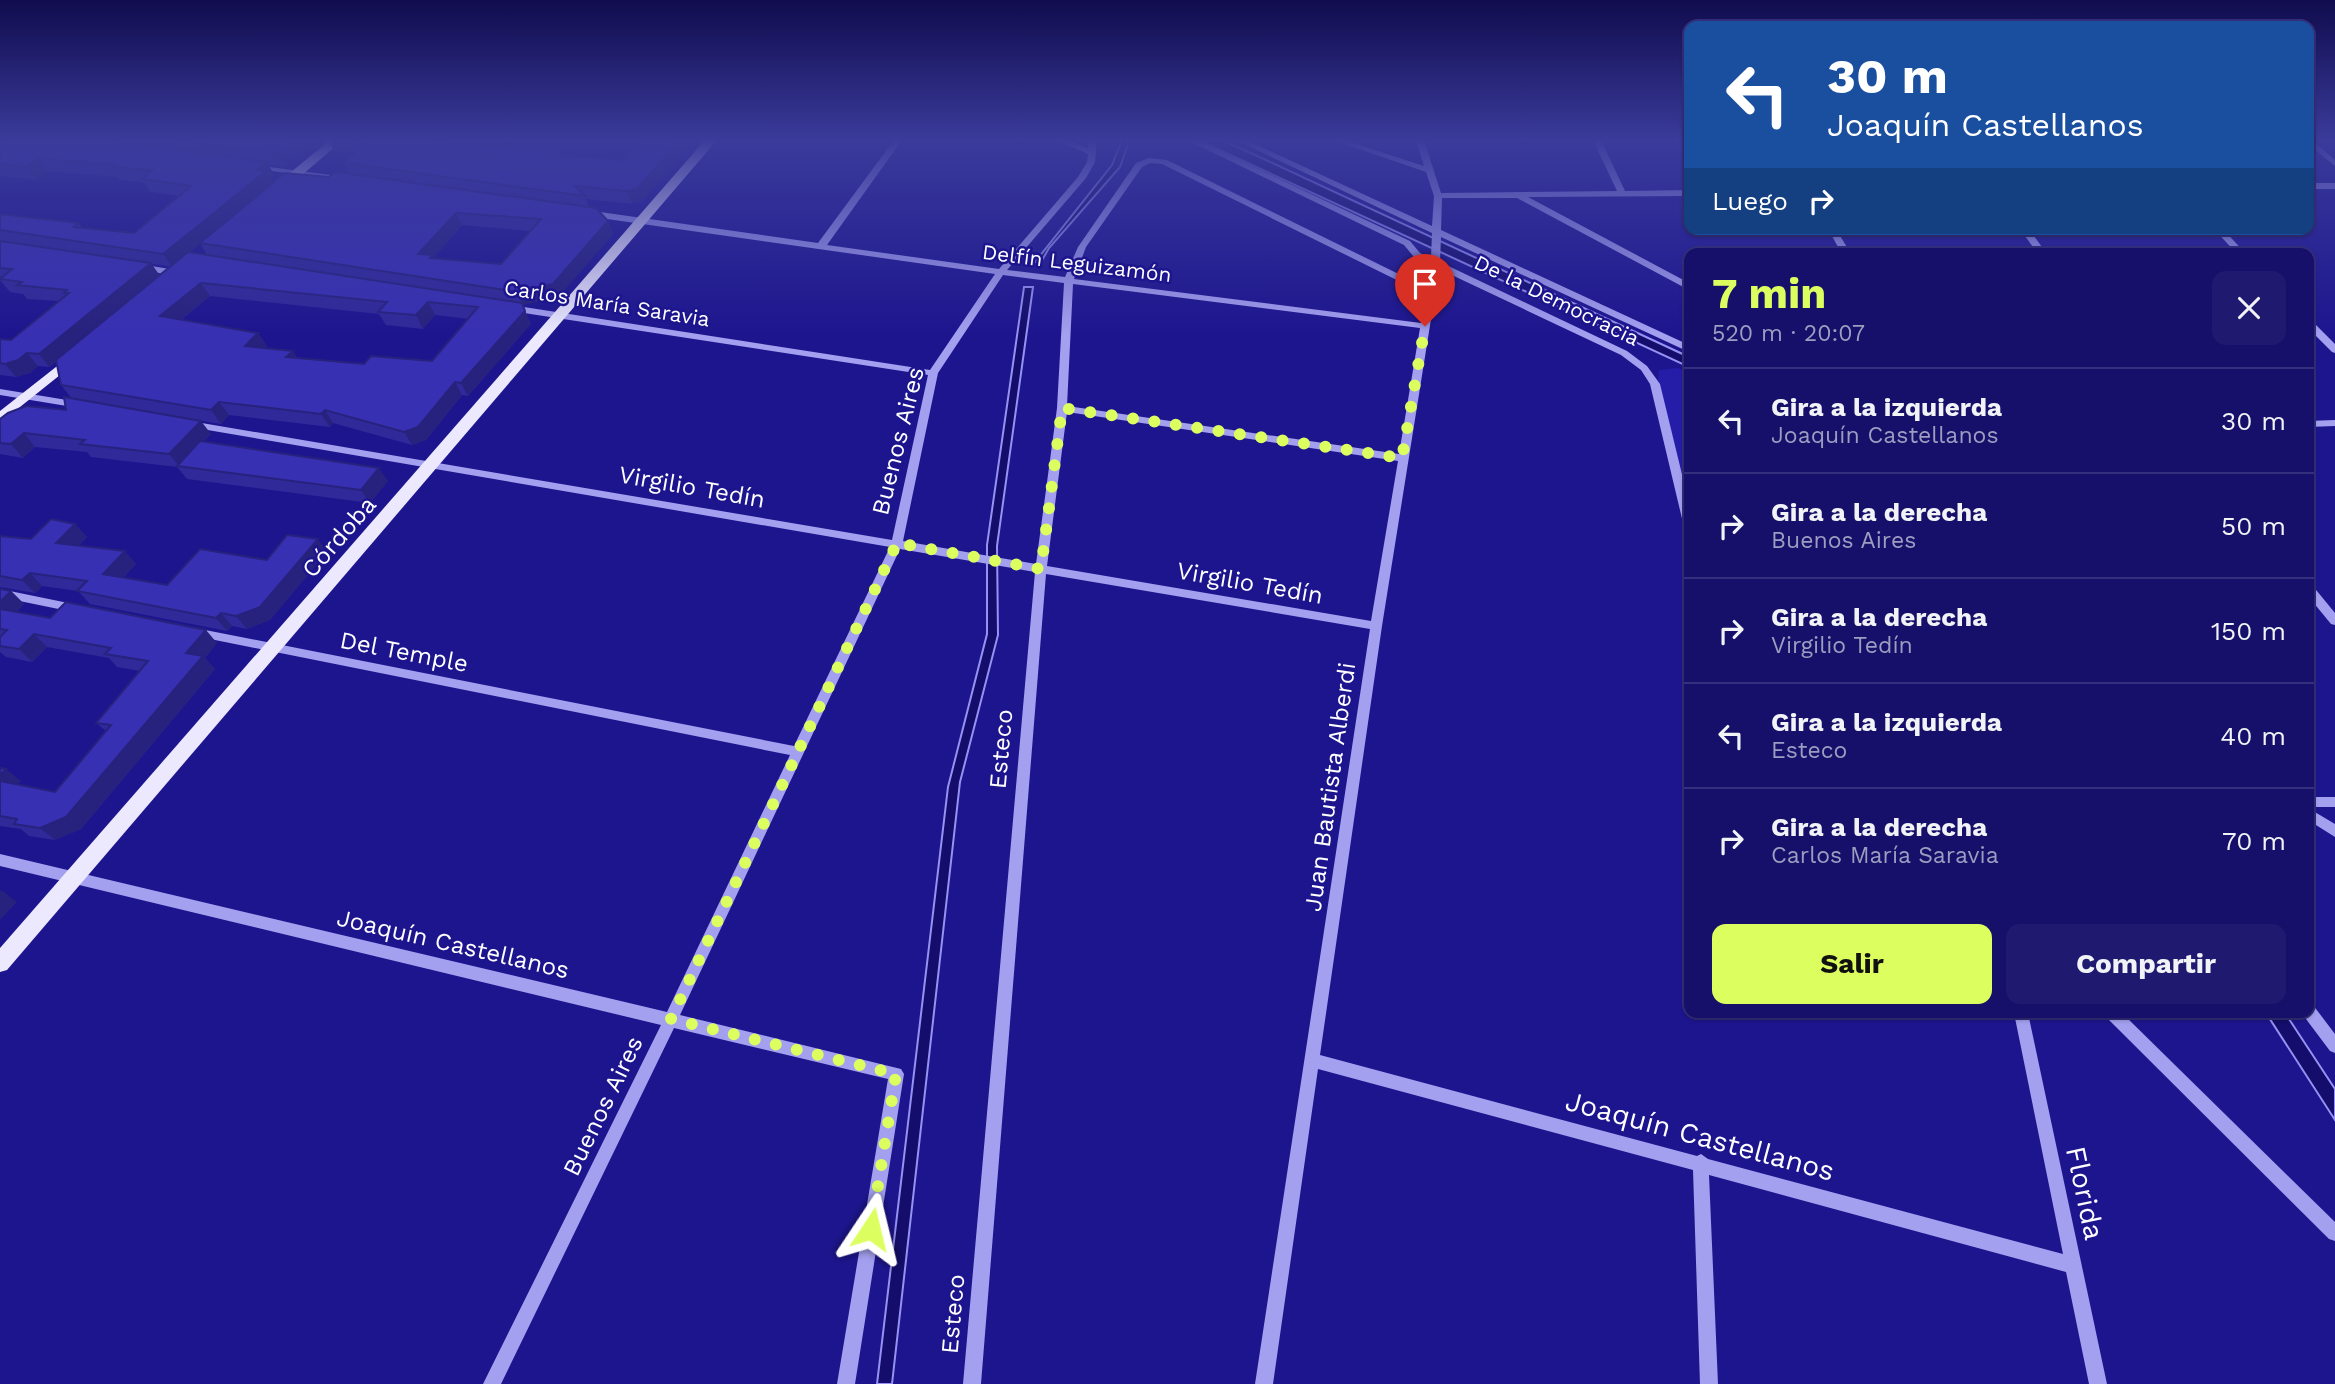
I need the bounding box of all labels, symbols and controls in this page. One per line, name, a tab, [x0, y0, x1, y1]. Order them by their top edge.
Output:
text: 30 m	[1827, 47, 1948, 105]
icon: left	[1712, 49, 1803, 140]
text: Joaquín Castellanos	[1827, 106, 2144, 144]
icon: right	[1802, 182, 1840, 220]
text: Luego	[1712, 186, 1788, 216]
street label: Delfín Leguizamón	[981, 239, 1173, 287]
street label: De la Democracia	[1470, 249, 1644, 351]
pin	[1395, 254, 1455, 326]
icon: arrive	[1406, 265, 1444, 303]
text: 7 min	[1712, 269, 1826, 318]
button: close	[2212, 271, 2286, 345]
street label: Carlos María Saravia	[502, 274, 712, 332]
text: 520 m · 20:07	[1712, 320, 1865, 347]
street label: Buenos Aires	[866, 364, 930, 518]
text: Gira a la izquierda	[1771, 392, 2002, 422]
icon: left	[1712, 402, 1750, 440]
text: 30 m	[2221, 406, 2286, 436]
text: Joaquín Castellanos	[1771, 422, 1999, 449]
street label: Virgilio Tedín	[617, 460, 767, 514]
street label: Córdoba	[296, 491, 382, 583]
text: Gira a la derecha	[1771, 497, 1987, 527]
icon: right	[1712, 507, 1750, 545]
text: 50 m	[2221, 511, 2286, 541]
text: Buenos Aires	[1771, 527, 1916, 554]
street label: Virgilio Tedín	[1175, 556, 1325, 610]
text: Gira a la derecha	[1771, 602, 1987, 632]
icon: right	[1712, 612, 1750, 650]
text: 150 m	[2211, 616, 2286, 646]
street label: Del Temple	[338, 626, 470, 678]
text: Virgilio Tedín	[1771, 632, 1913, 659]
street label: Juan Bautista Alberdi	[1299, 661, 1361, 913]
text: Gira a la izquierda	[1771, 707, 2002, 737]
street label: Esteco	[984, 708, 1018, 790]
icon: left	[1712, 717, 1750, 755]
text: 40 m	[2220, 721, 2286, 751]
text: Esteco	[1771, 737, 1847, 764]
text: Gira a la derecha	[1771, 812, 1987, 842]
icon: right	[1712, 822, 1750, 860]
text: 70 m	[2222, 826, 2286, 856]
text: Carlos María Saravia	[1771, 842, 1999, 869]
street label: Joaquín Castellanos	[334, 904, 572, 984]
button: Salir	[1712, 924, 1992, 1004]
button: Compartir	[2006, 924, 2286, 1004]
street label: Buenos Aires	[557, 1032, 649, 1180]
street label: Joaquín Castellanos	[1562, 1084, 1838, 1188]
street label: Florida	[2059, 1143, 2111, 1243]
position arrow	[834, 1192, 908, 1266]
street label: Esteco	[936, 1273, 970, 1355]

